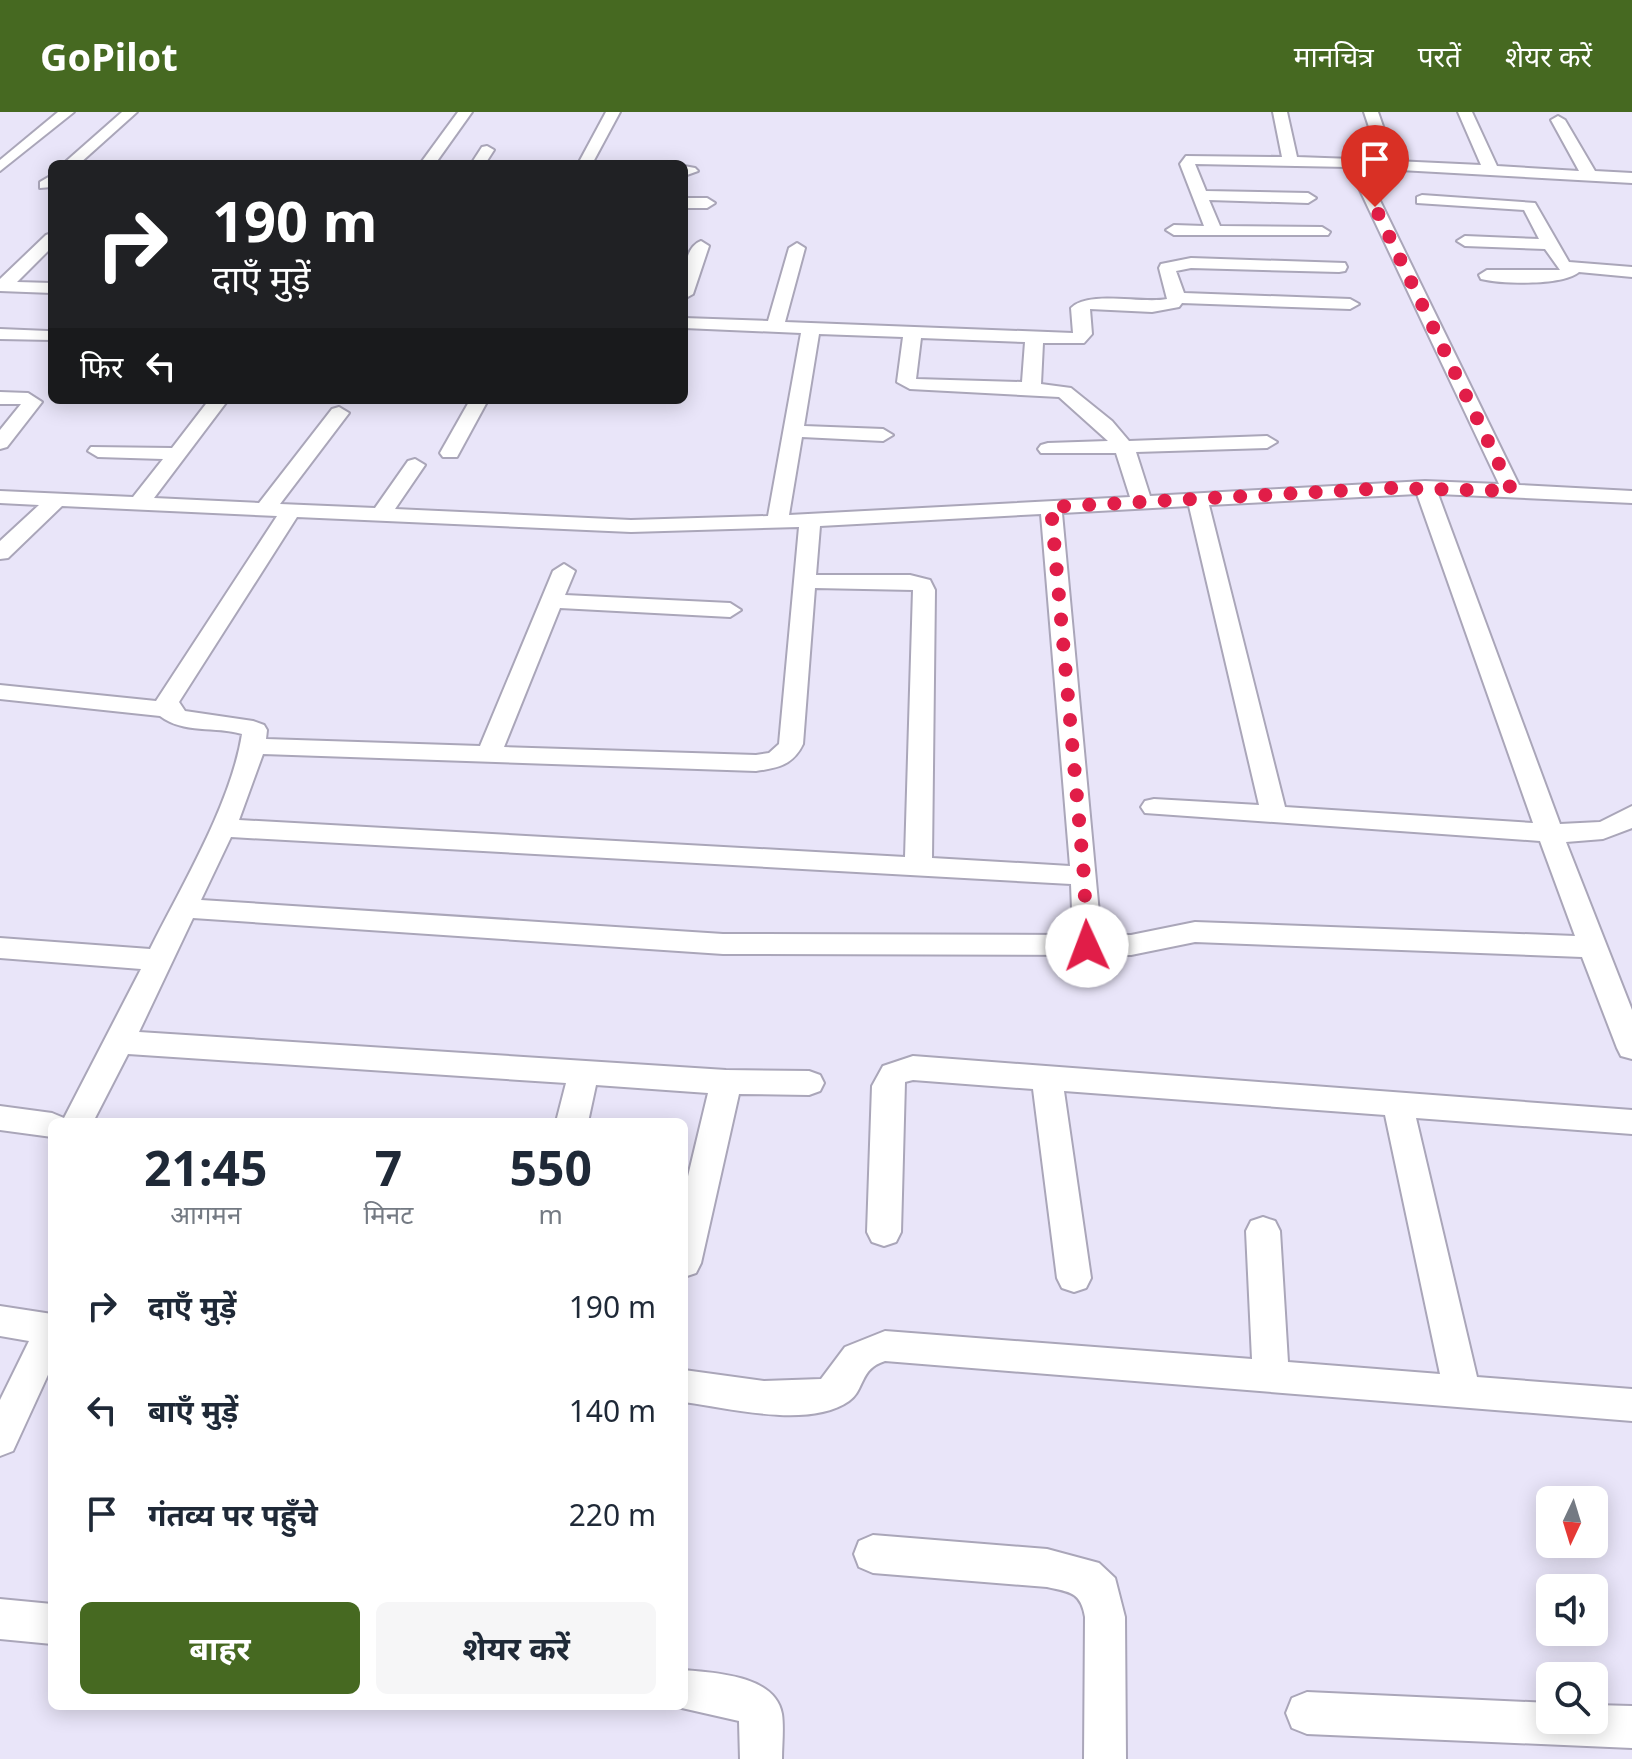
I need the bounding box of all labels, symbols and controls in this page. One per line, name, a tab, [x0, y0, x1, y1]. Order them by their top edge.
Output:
text: GoPilot	[40, 30, 178, 82]
text: मानचित्र	[1294, 37, 1374, 75]
text: परतें	[1418, 37, 1461, 75]
text: शेयर करें	[1505, 37, 1592, 75]
pin	[1341, 125, 1409, 207]
icon: arrive	[1353, 137, 1397, 181]
text: 190 m	[212, 182, 377, 258]
icon: right	[80, 192, 184, 296]
text: दाएँ मुड़ें	[212, 254, 311, 303]
icon: left	[139, 344, 183, 388]
text: फिर	[80, 346, 123, 387]
position arrow	[1045, 904, 1129, 988]
text: 21:45	[144, 1135, 267, 1200]
text: 7	[375, 1135, 402, 1200]
text: 550	[509, 1135, 592, 1200]
text: आगमन	[170, 1196, 241, 1232]
text: मिनट	[364, 1196, 413, 1232]
text: m	[539, 1196, 563, 1232]
icon: right	[80, 1284, 124, 1328]
text: दाएँ मुड़ें	[148, 1286, 236, 1327]
text: 190 m	[569, 1286, 656, 1327]
icon: left	[80, 1388, 124, 1432]
text: बाएँ मुड़ें	[148, 1390, 238, 1431]
text: 140 m	[569, 1390, 656, 1431]
north arrow	[1536, 1486, 1608, 1558]
map controls	[1536, 1486, 1608, 1734]
icon: arrive	[80, 1492, 124, 1536]
text: गंतव्य पर पहुँचे	[148, 1494, 318, 1535]
text: 220 m	[569, 1494, 656, 1535]
button: sound	[1536, 1574, 1608, 1646]
button: बाहर	[80, 1602, 360, 1694]
button: शेयर करें	[376, 1602, 656, 1694]
button: search	[1536, 1662, 1608, 1734]

